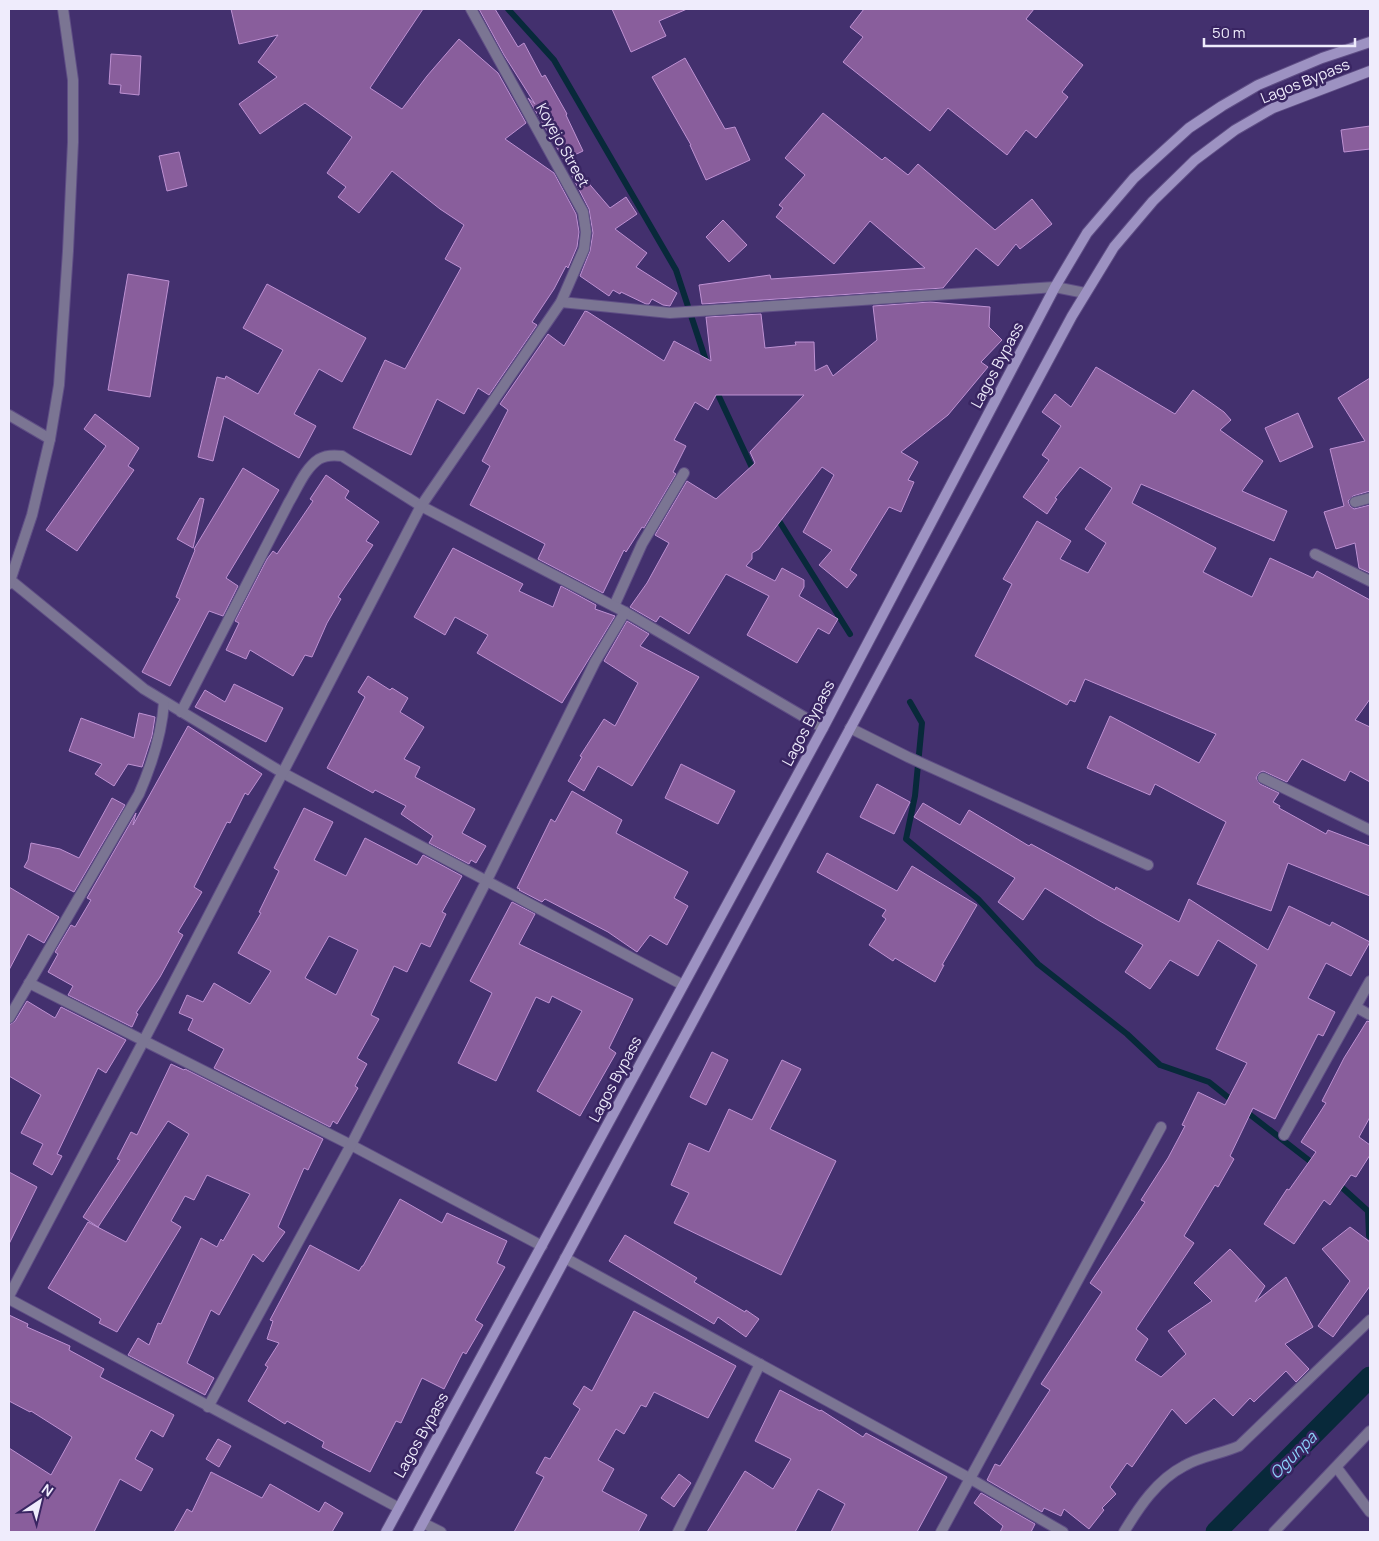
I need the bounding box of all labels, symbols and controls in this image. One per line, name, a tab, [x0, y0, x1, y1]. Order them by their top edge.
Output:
scale bar	[1204, 15, 1355, 47]
text: 50 m	[1212, 22, 1246, 43]
street label: Lagos Bypass	[1257, 53, 1353, 108]
street label: Koyejo Street	[531, 99, 595, 191]
street label: Lagos Bypass	[966, 318, 1029, 412]
street label: Lagos Bypass	[777, 676, 840, 770]
street label: Lagos Bypass	[584, 1032, 647, 1126]
street label: Lagos Bypass	[389, 1388, 453, 1481]
water label: Ogunpa	[1265, 1426, 1322, 1483]
north arrow	[15, 1476, 65, 1526]
text: N	[38, 1479, 57, 1501]

